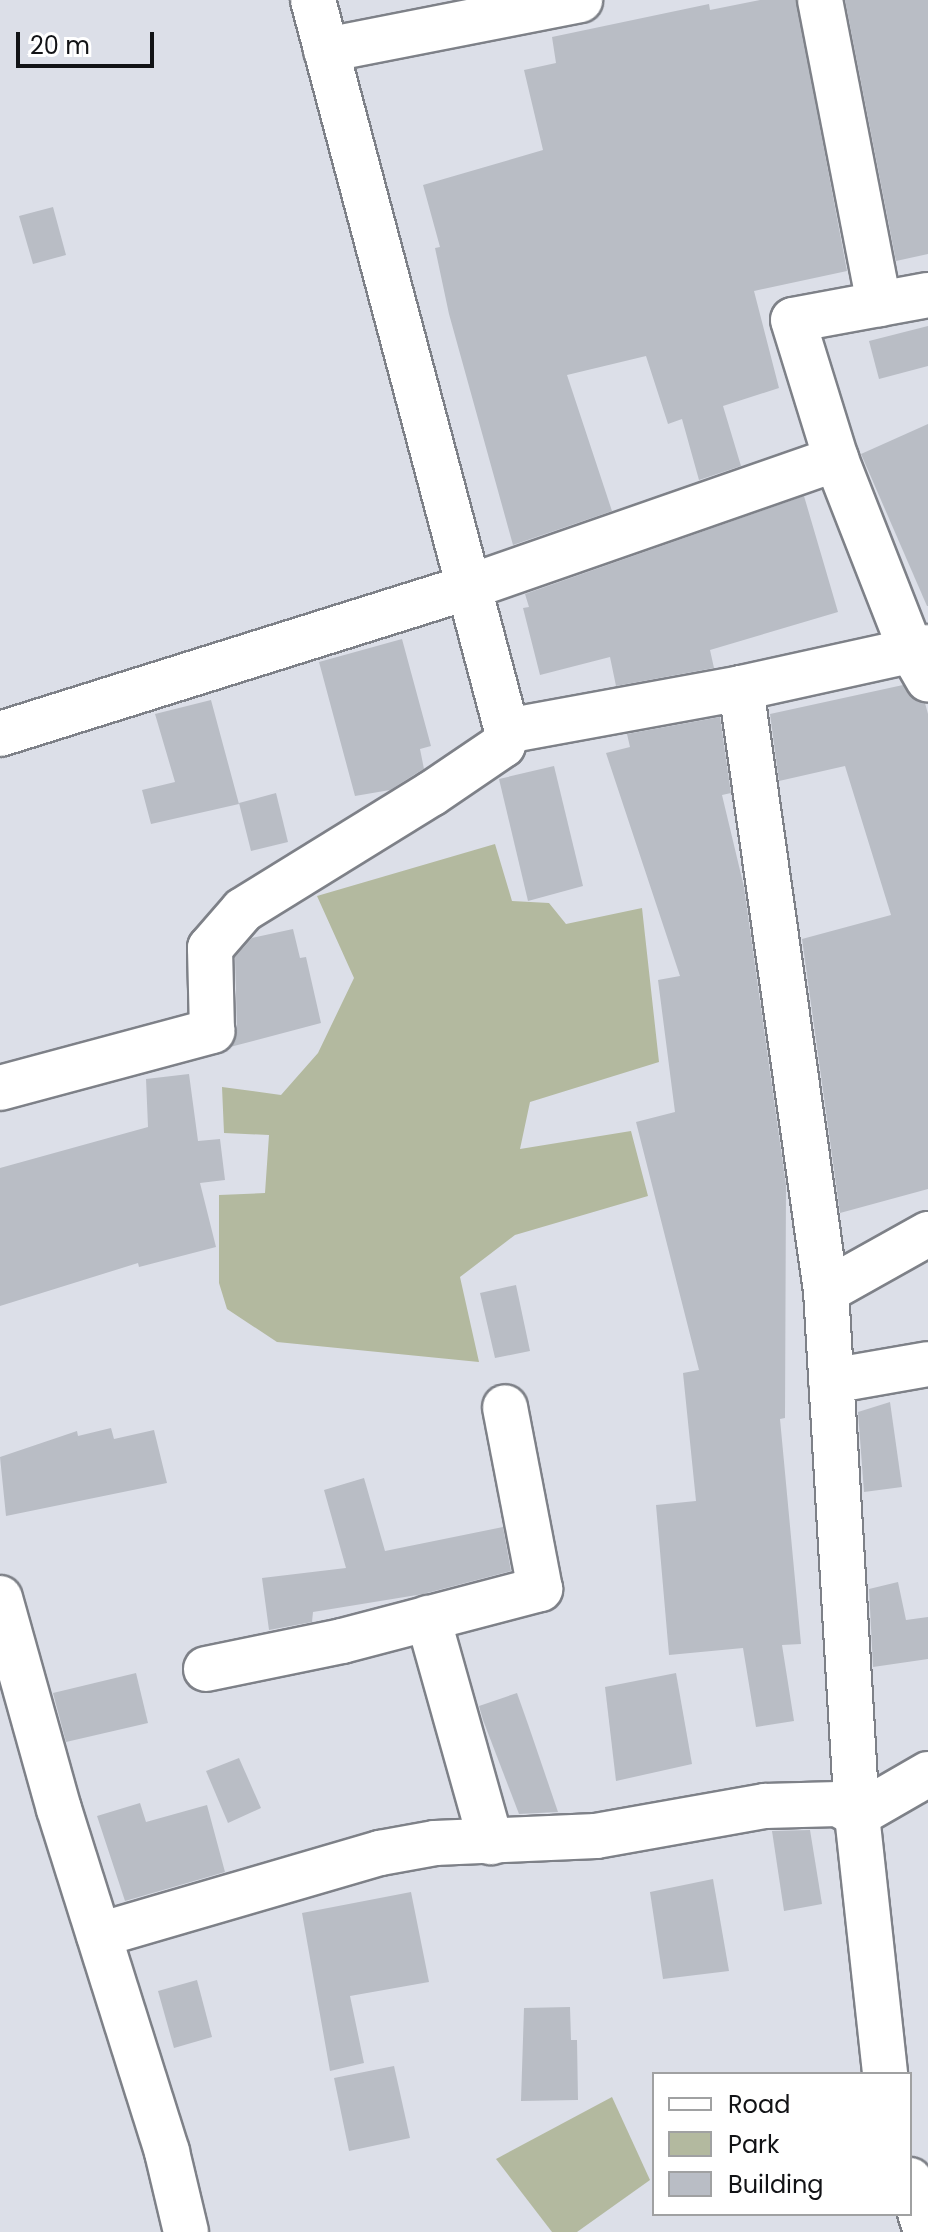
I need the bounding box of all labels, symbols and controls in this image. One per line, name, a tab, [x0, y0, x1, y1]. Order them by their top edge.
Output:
scale bar	[20, 16, 158, 66]
text: 20 m	[30, 29, 90, 62]
legend	[652, 2072, 912, 2216]
text: Road	[728, 2088, 790, 2121]
text: Park	[728, 2128, 779, 2161]
text: Building	[728, 2168, 824, 2201]

